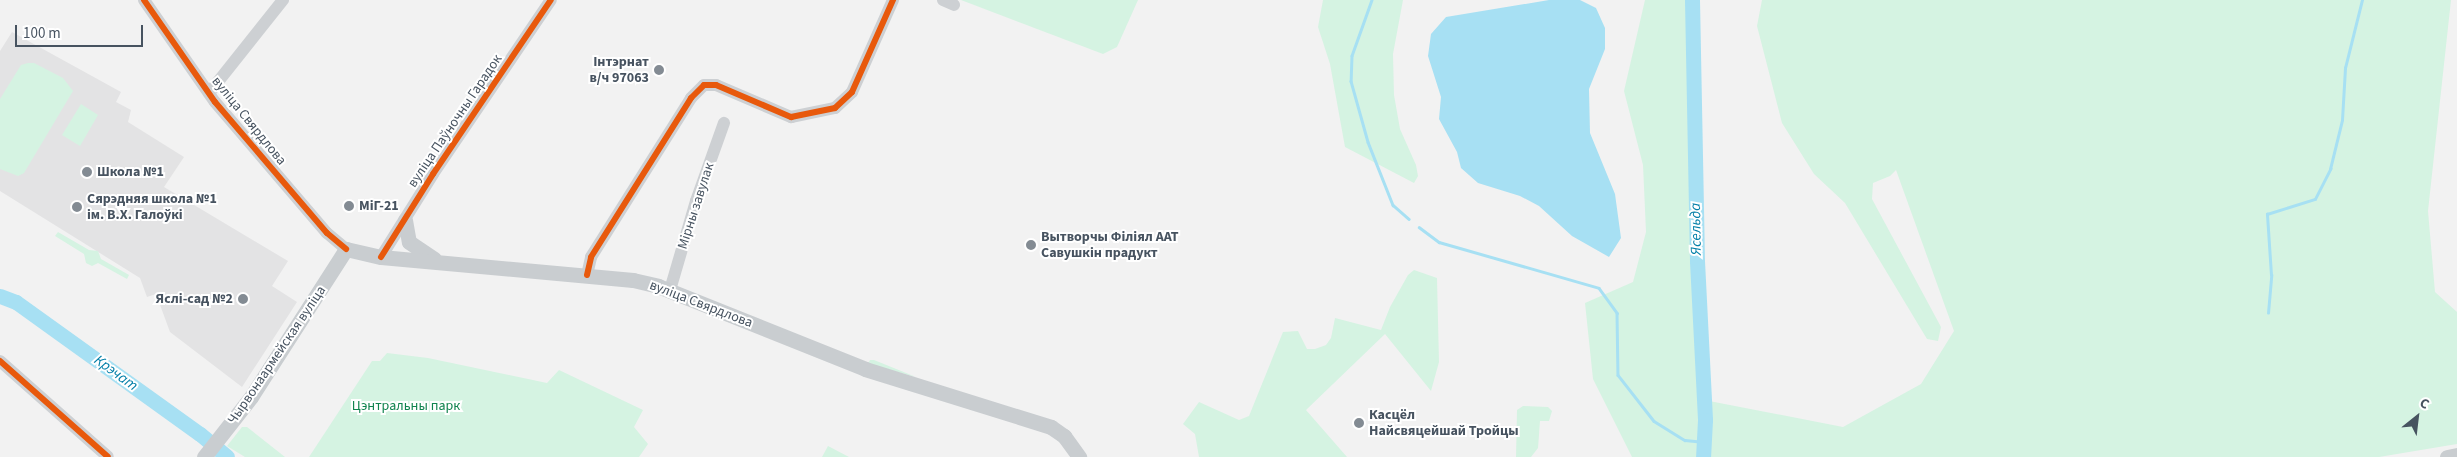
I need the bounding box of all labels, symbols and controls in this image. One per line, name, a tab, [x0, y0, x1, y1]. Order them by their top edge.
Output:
scale bar	[18, 15, 145, 47]
text: 100 m	[23, 23, 61, 44]
street label: вуліца Паўночны Гарадок	[404, 51, 506, 191]
place label: Інтэрнат в/ч 97063	[589, 54, 649, 86]
marker: Інтэрнат в/ч 97063	[653, 64, 665, 76]
street label: вуліца Свярдлова	[208, 73, 290, 169]
street label: Мірны завулак	[674, 161, 718, 251]
place label: Школа №1	[97, 164, 164, 180]
marker: Школа №1	[81, 166, 93, 178]
place label: Сярэдняя школа №1 ім. В.Х. Галоўкі	[87, 191, 217, 223]
place label: МіГ-21	[359, 198, 399, 214]
marker: МіГ-21	[343, 200, 355, 212]
marker: Сярэдняя школа №1 ім. В.Х. Галоўкі	[71, 201, 83, 213]
water label: Ясельда	[1687, 203, 1705, 255]
place label: Вытворчы Філіял ААТ Савушкін прадукт	[1041, 229, 1178, 262]
marker: Вытворчы Філіял ААТ Савушкін прадукт	[1025, 239, 1037, 251]
street label: вуліца Свярдлова	[647, 277, 755, 331]
street label: Чырвонаармейская вуліца	[224, 283, 330, 427]
place label: Яслі-сад №2	[156, 291, 233, 307]
marker: Яслі-сад №2	[237, 293, 249, 305]
water label: Крэчат	[91, 351, 141, 395]
north arrow	[2392, 392, 2442, 442]
text: С	[2416, 393, 2433, 415]
park label: Цэнтральны парк	[352, 398, 460, 414]
place label: Касцёл Найсвяцейшай Тройцы	[1369, 407, 1519, 440]
marker: Касцёл Найсвяцейшай Тройцы	[1353, 417, 1365, 429]

